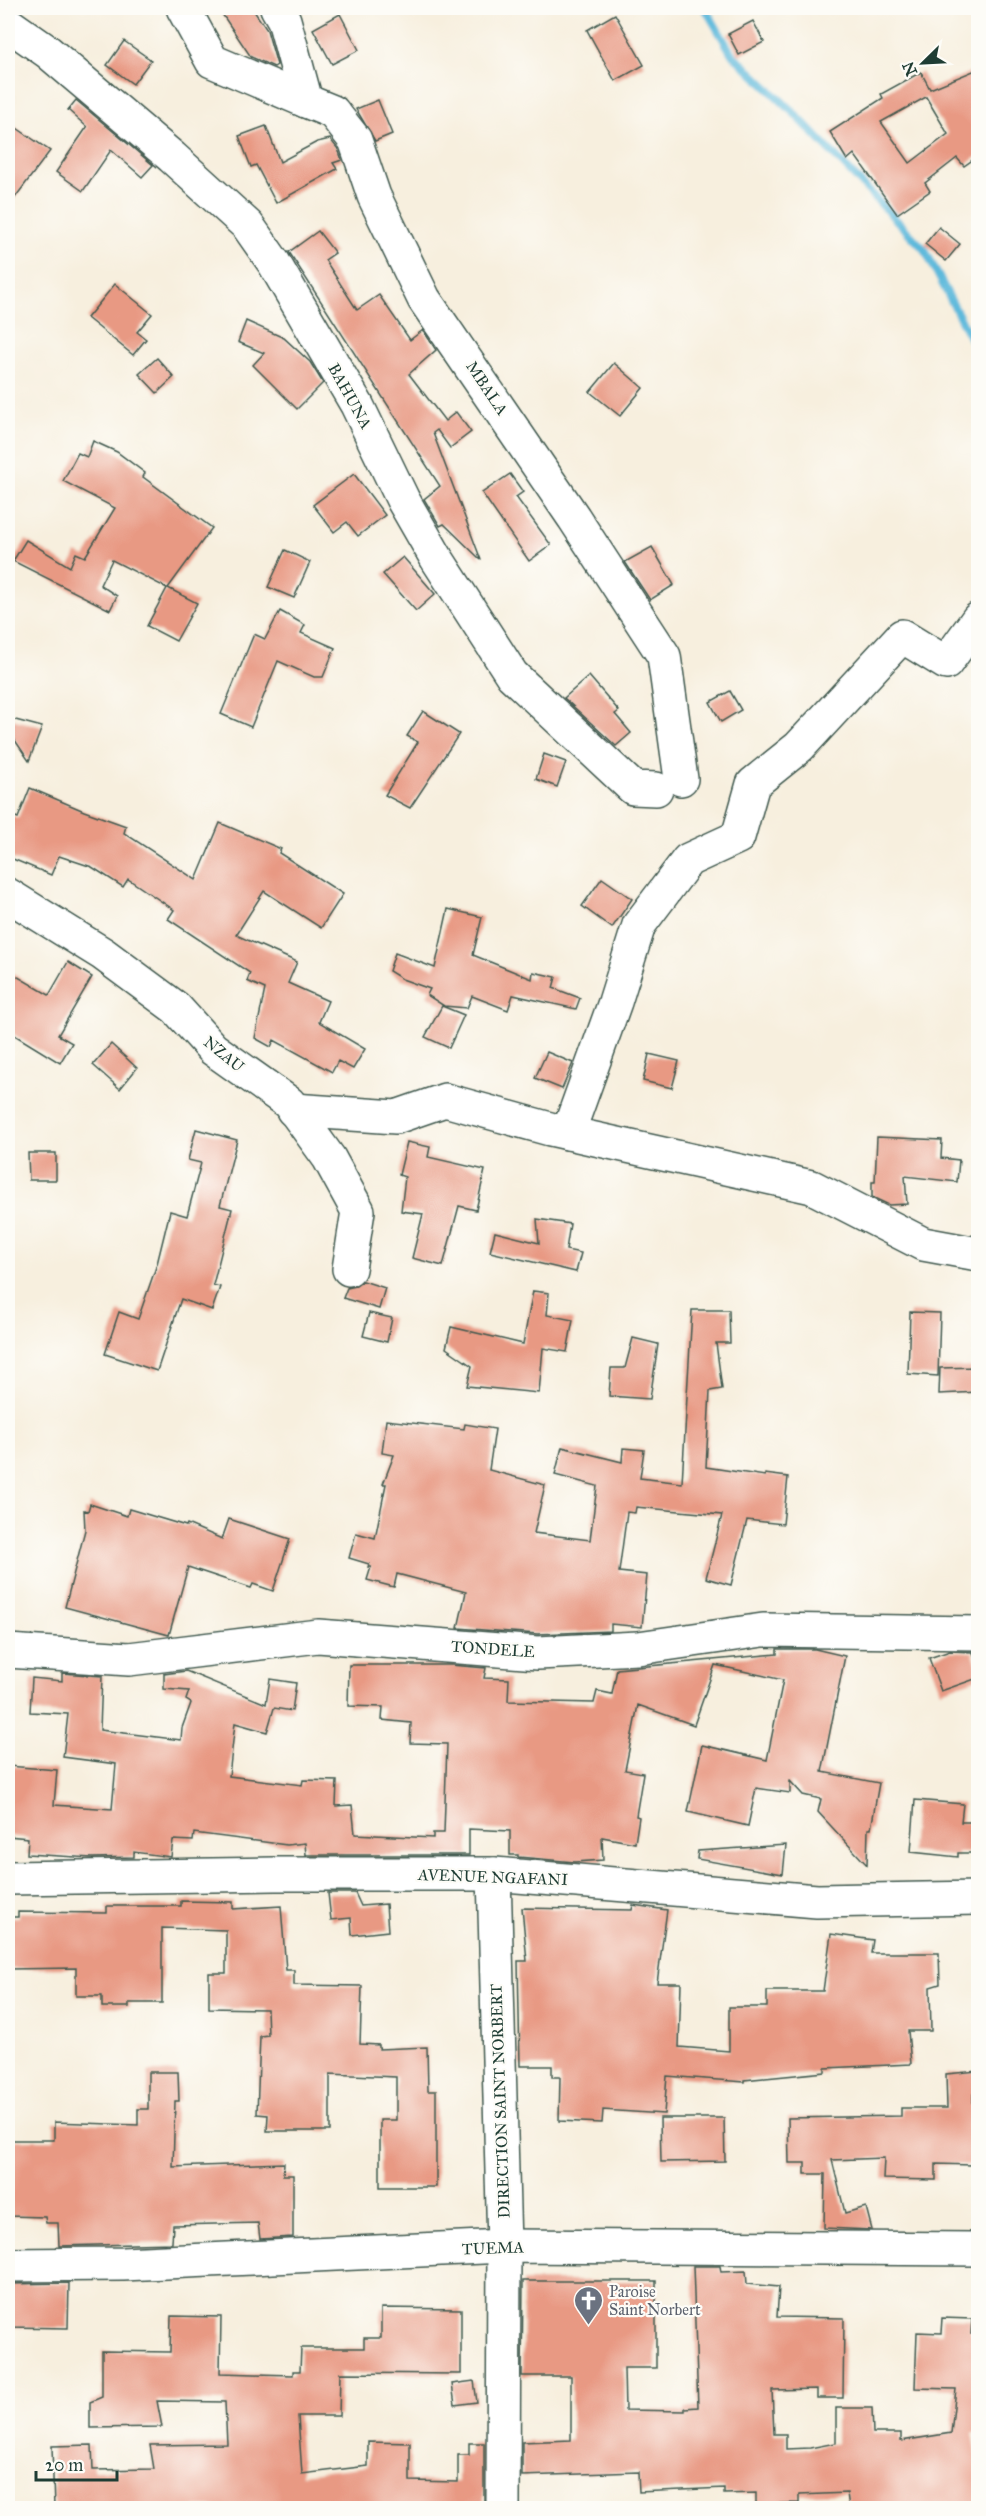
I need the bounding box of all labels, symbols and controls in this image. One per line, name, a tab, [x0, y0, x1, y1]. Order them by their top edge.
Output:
north arrow	[893, 33, 953, 93]
text: N	[898, 58, 921, 79]
street label: MBALA	[462, 357, 512, 419]
street label: BAHUNA	[324, 360, 376, 432]
street label: NZAU	[200, 1032, 248, 1076]
street label: TONDELE	[451, 1637, 535, 1661]
street label: AVENUE NGAFANI	[417, 1865, 568, 1889]
street label: DIRECTION SAINT NORBERT	[486, 1983, 514, 2219]
street label: TUEMA	[462, 2237, 525, 2259]
place label: Paroise Saint Norbert	[609, 2282, 701, 2319]
church icon: Paroise Saint Norbert	[572, 2284, 604, 2326]
scale bar	[36, 2444, 117, 2482]
text: 20 m	[45, 2454, 83, 2476]

